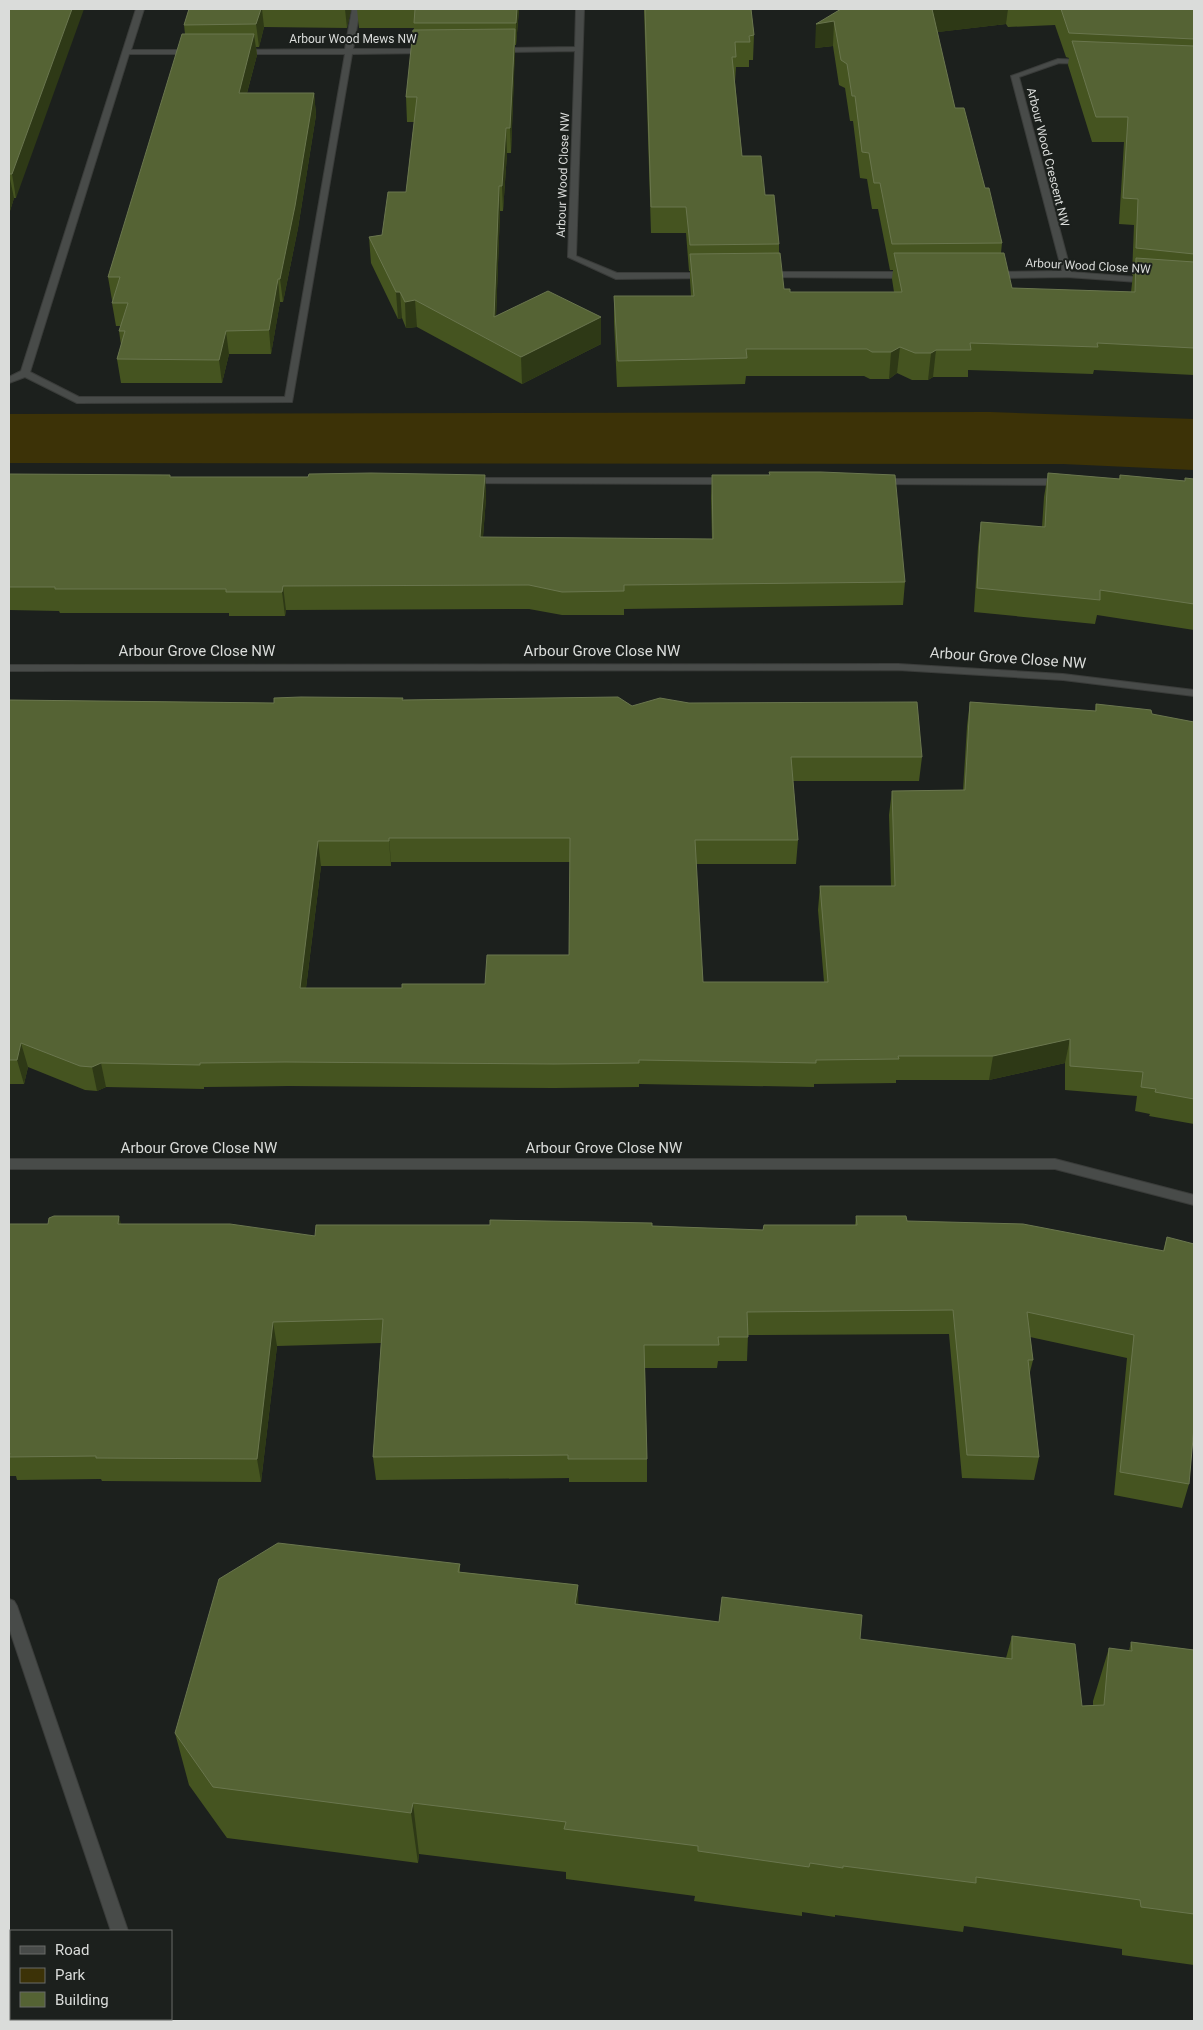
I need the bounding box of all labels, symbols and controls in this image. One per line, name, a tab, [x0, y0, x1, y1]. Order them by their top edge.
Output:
street label: Arbour Wood Mews NW	[289, 32, 417, 46]
street label: Arbour Wood Crescent NW	[1024, 86, 1072, 228]
street label: Arbour Wood Close NW	[554, 112, 572, 238]
street label: Arbour Wood Close NW	[1025, 256, 1151, 276]
street label: Arbour Grove Close NW	[119, 642, 275, 660]
street label: Arbour Grove Close NW	[524, 642, 680, 660]
street label: Arbour Grove Close NW	[929, 644, 1087, 672]
street label: Arbour Grove Close NW	[121, 1139, 277, 1157]
street label: Arbour Grove Close NW	[526, 1139, 682, 1157]
legend	[10, 1930, 172, 2020]
text: Road	[55, 1941, 89, 1959]
text: Park	[55, 1966, 86, 1984]
text: Building	[55, 1991, 109, 2009]

